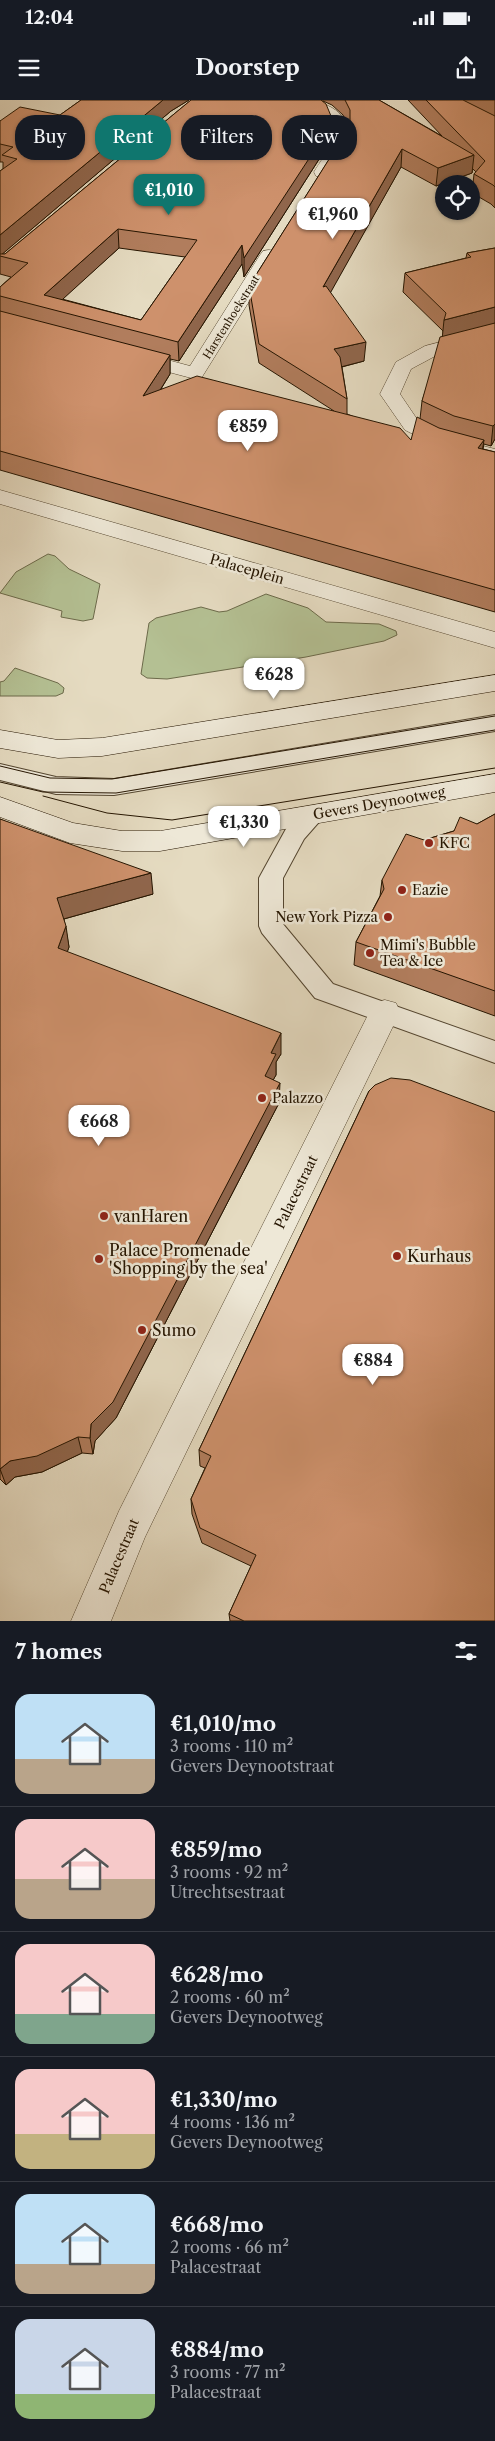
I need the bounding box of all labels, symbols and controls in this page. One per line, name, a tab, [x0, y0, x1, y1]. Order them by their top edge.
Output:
text: 12:04	[25, 6, 74, 29]
icon: menu	[15, 54, 43, 82]
text: Doorstep	[195, 54, 300, 81]
icon: share	[452, 54, 480, 82]
chip: Buy	[15, 115, 85, 160]
chip: Rent	[95, 115, 171, 160]
chip: Filters	[181, 115, 272, 160]
chip: New	[282, 115, 357, 160]
pin: €1,010	[128, 174, 210, 216]
map controls	[435, 175, 480, 220]
button: locate	[435, 175, 480, 220]
text: €1,010	[144, 180, 194, 200]
pin: €1,960	[292, 198, 374, 240]
text: €1,960	[308, 204, 358, 224]
street label: Harstenhoekstraat	[200, 272, 262, 362]
pin: €859	[218, 410, 278, 452]
text: €859	[229, 416, 267, 436]
street label: Palaceplein	[208, 550, 287, 588]
pin: €628	[244, 658, 304, 700]
text: €628	[254, 664, 294, 684]
street label: Gevers Deynootweg	[312, 782, 447, 823]
pin: €1,330	[203, 806, 285, 848]
text: €1,330	[219, 812, 269, 832]
place label: KFC	[439, 834, 470, 852]
marker: KFC	[423, 837, 435, 849]
place label: Eazie	[412, 881, 449, 899]
marker: Eazie	[396, 884, 408, 896]
place label: New York Pizza	[275, 908, 379, 926]
marker: New York Pizza	[382, 911, 394, 923]
place label: Mimi's Bubble Tea & Ice	[380, 936, 476, 970]
marker: Mimi's Bubble Tea & Ice	[364, 947, 376, 959]
place label: Palazzo	[272, 1089, 323, 1107]
marker: Palazzo	[256, 1092, 268, 1104]
pin: €668	[69, 1104, 129, 1147]
text: €668	[79, 1111, 119, 1131]
street label: Palacestraat	[270, 1152, 322, 1232]
place label: vanHaren	[113, 1206, 188, 1226]
marker: vanHaren	[98, 1210, 110, 1222]
place label: Palace Promenade 'Shopping by the sea'	[109, 1240, 268, 1278]
place label: Kurhaus	[407, 1246, 471, 1266]
marker: Kurhaus	[391, 1250, 403, 1262]
marker: Palace Promenade 'Shopping by the sea'	[93, 1253, 105, 1265]
place label: Sumo	[152, 1320, 196, 1340]
marker: Sumo	[136, 1324, 148, 1336]
pin: €884	[343, 1344, 403, 1386]
text: €884	[353, 1350, 393, 1370]
street label: Palacestraat	[95, 1516, 143, 1596]
icon: filters	[452, 1637, 480, 1665]
text: 7 homes	[15, 1639, 102, 1664]
text: €1,010/mo	[170, 1711, 276, 1736]
icon: home	[55, 1714, 115, 1774]
text: 3 rooms · 110 m²	[170, 1736, 293, 1756]
text: Gevers Deynootstraat	[170, 1756, 334, 1776]
text: €859/mo	[170, 1837, 262, 1862]
icon: home	[55, 1839, 115, 1899]
text: 3 rooms · 92 m²	[170, 1862, 288, 1882]
text: Utrechtsestraat	[170, 1882, 285, 1902]
text: €628/mo	[170, 1962, 263, 1987]
icon: home	[55, 1964, 115, 2024]
text: 2 rooms · 60 m²	[170, 1987, 290, 2007]
text: Gevers Deynootweg	[170, 2007, 323, 2027]
text: €1,330/mo	[170, 2087, 277, 2112]
icon: home	[55, 2089, 115, 2149]
text: 4 rooms · 136 m²	[170, 2112, 295, 2132]
text: Gevers Deynootweg	[170, 2132, 323, 2152]
text: €668/mo	[170, 2212, 264, 2237]
icon: home	[55, 2214, 115, 2274]
text: 2 rooms · 66 m²	[170, 2237, 289, 2257]
text: Palacestraat	[170, 2257, 261, 2277]
text: €884/mo	[170, 2337, 264, 2362]
icon: home	[55, 2339, 115, 2399]
text: 3 rooms · 77 m²	[170, 2362, 286, 2382]
text: Palacestraat	[170, 2382, 261, 2402]

